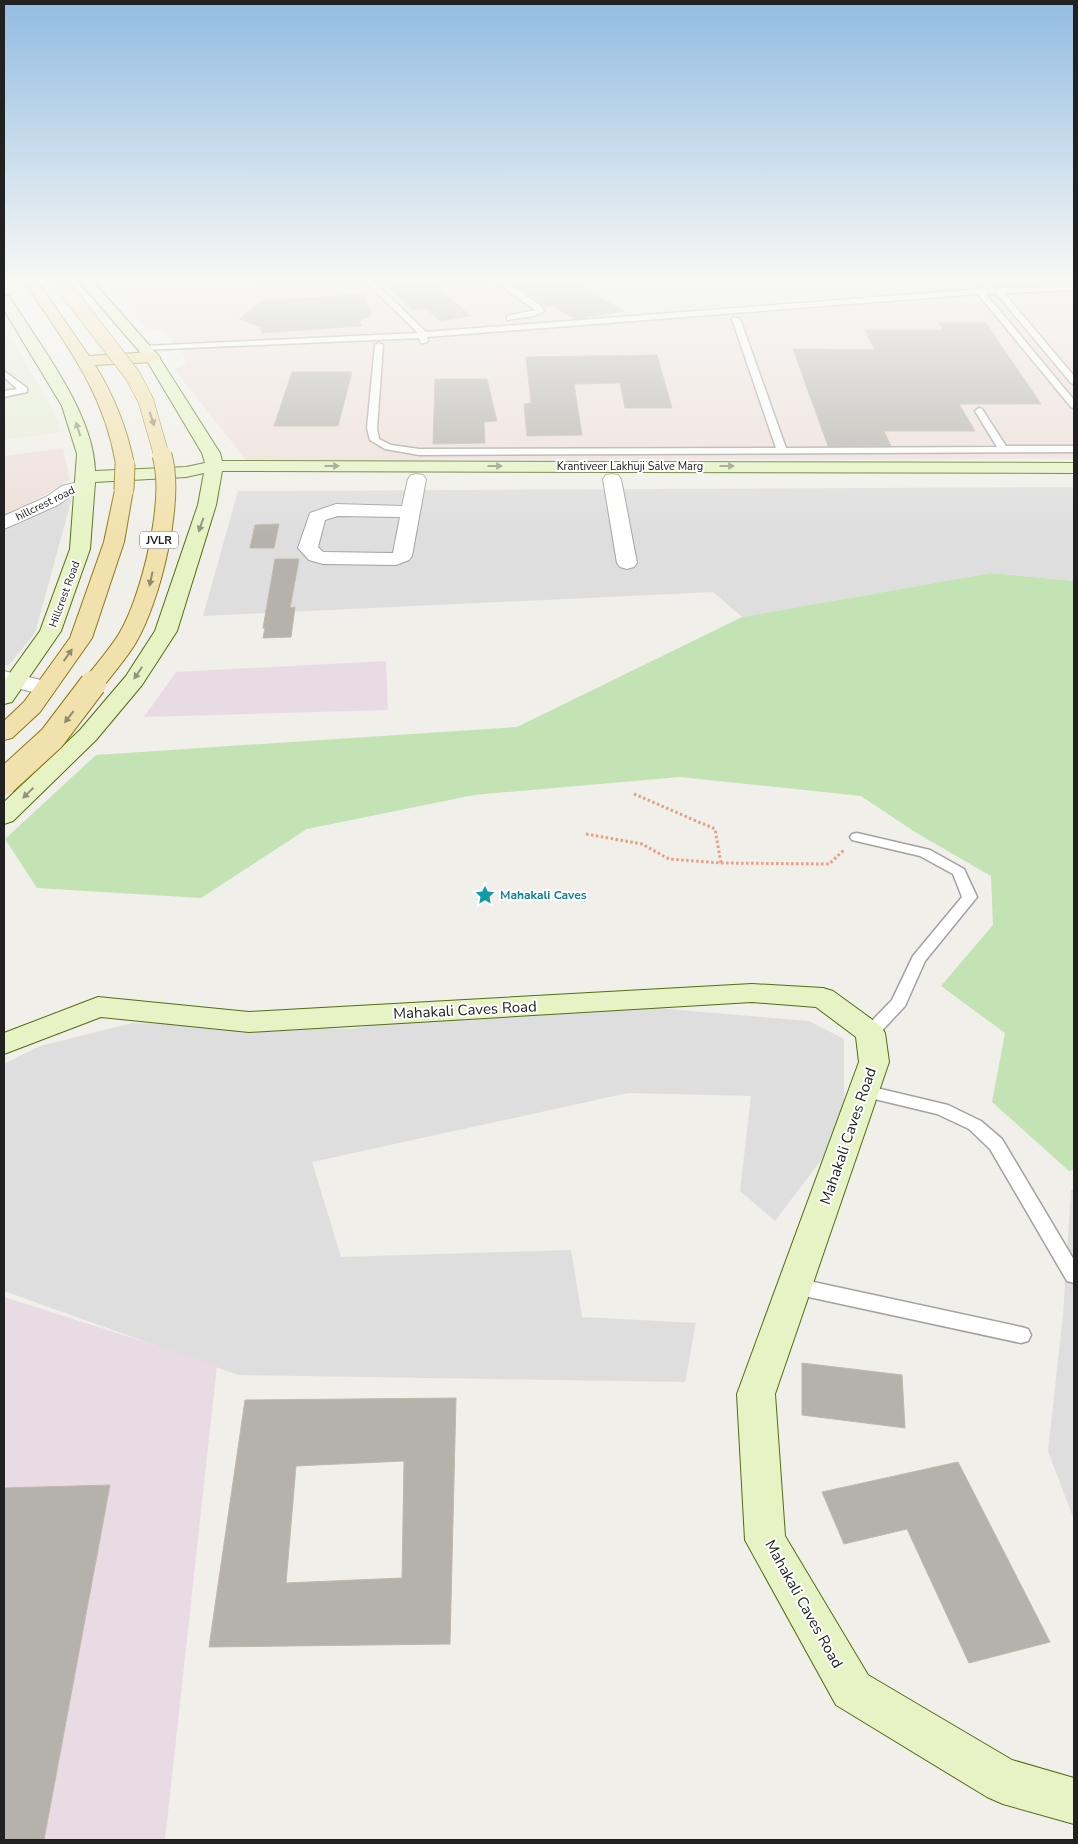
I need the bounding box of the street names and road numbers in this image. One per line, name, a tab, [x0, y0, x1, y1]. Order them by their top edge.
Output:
street label: Krantiveer Lakhuji Salve Marg	[557, 459, 703, 474]
street label: hillcrest road	[13, 483, 77, 524]
road number: JVLR	[140, 532, 178, 548]
street label: Hillcrest Road	[46, 559, 83, 629]
street label: Mahakali Caves Road	[393, 996, 537, 1024]
street label: Mahakali Caves Road	[815, 1065, 881, 1207]
street label: Mahakali Caves Road	[760, 1536, 848, 1672]

